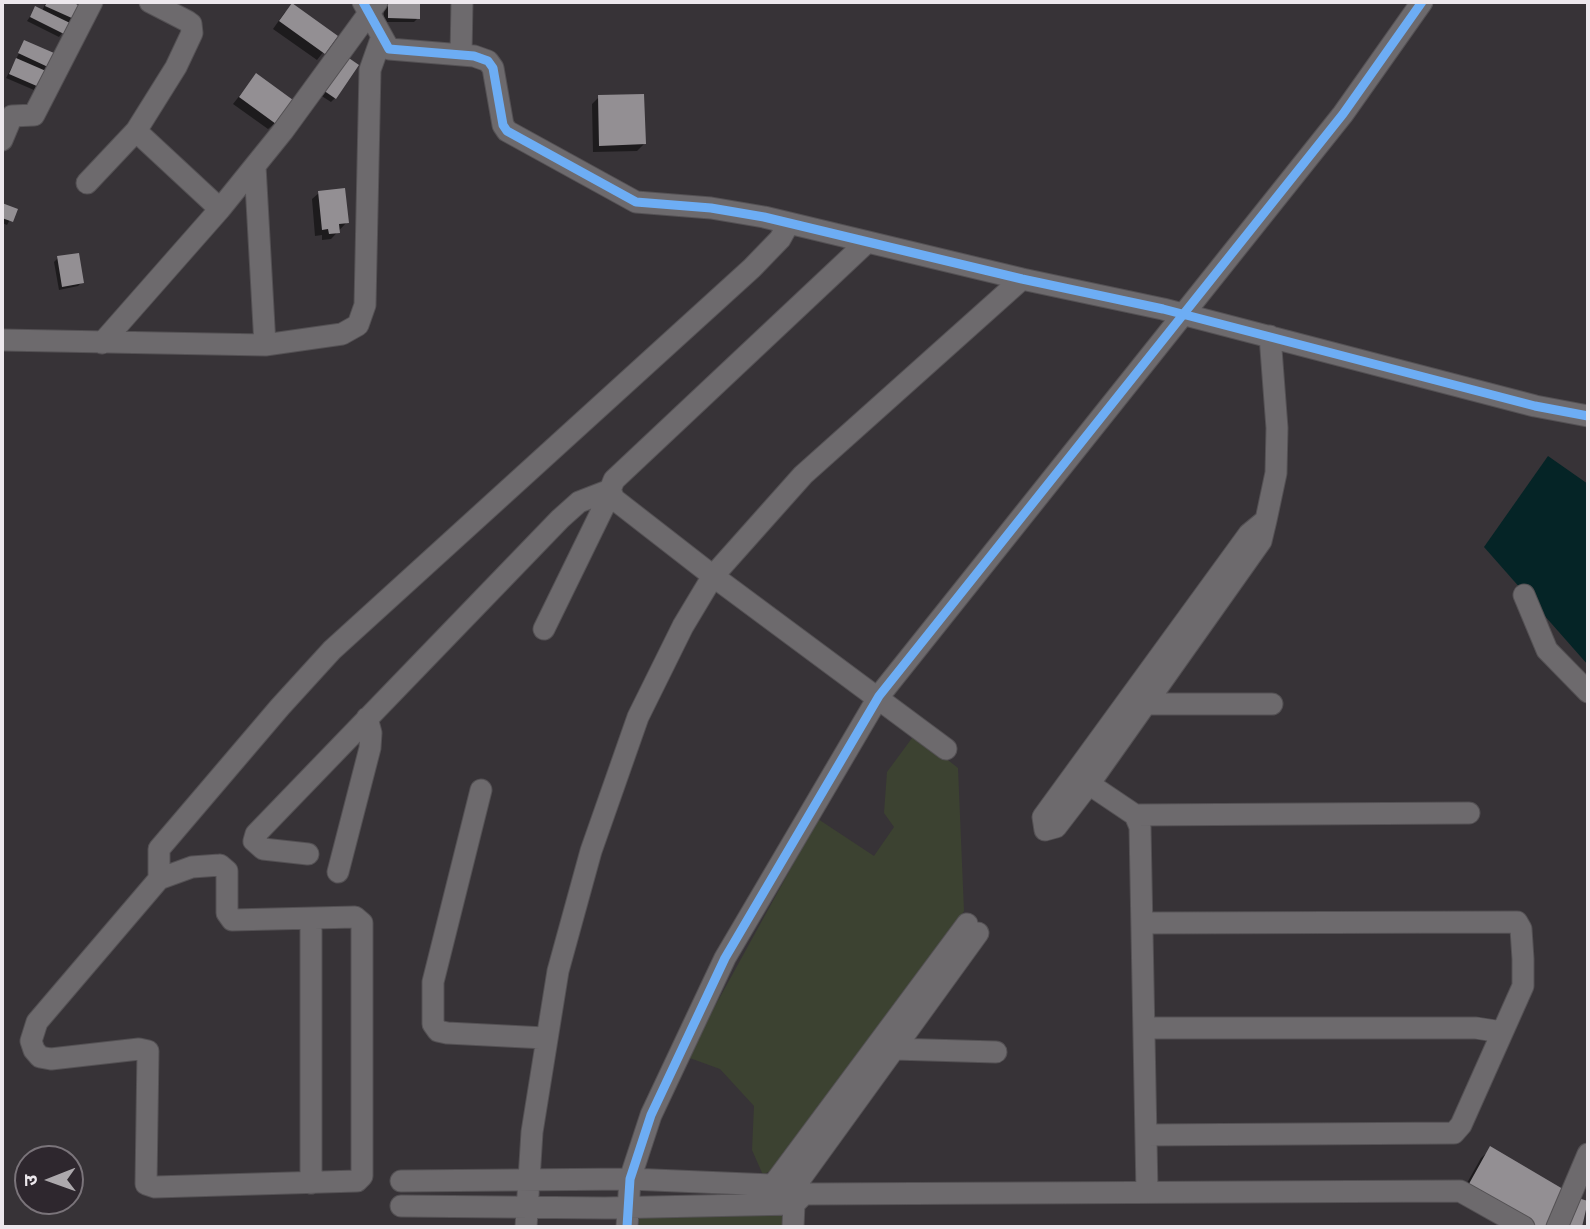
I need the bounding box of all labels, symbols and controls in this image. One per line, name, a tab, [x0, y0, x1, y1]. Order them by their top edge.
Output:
north arrow	[14, 1145, 84, 1215]
text: उ	[18, 1175, 41, 1186]

